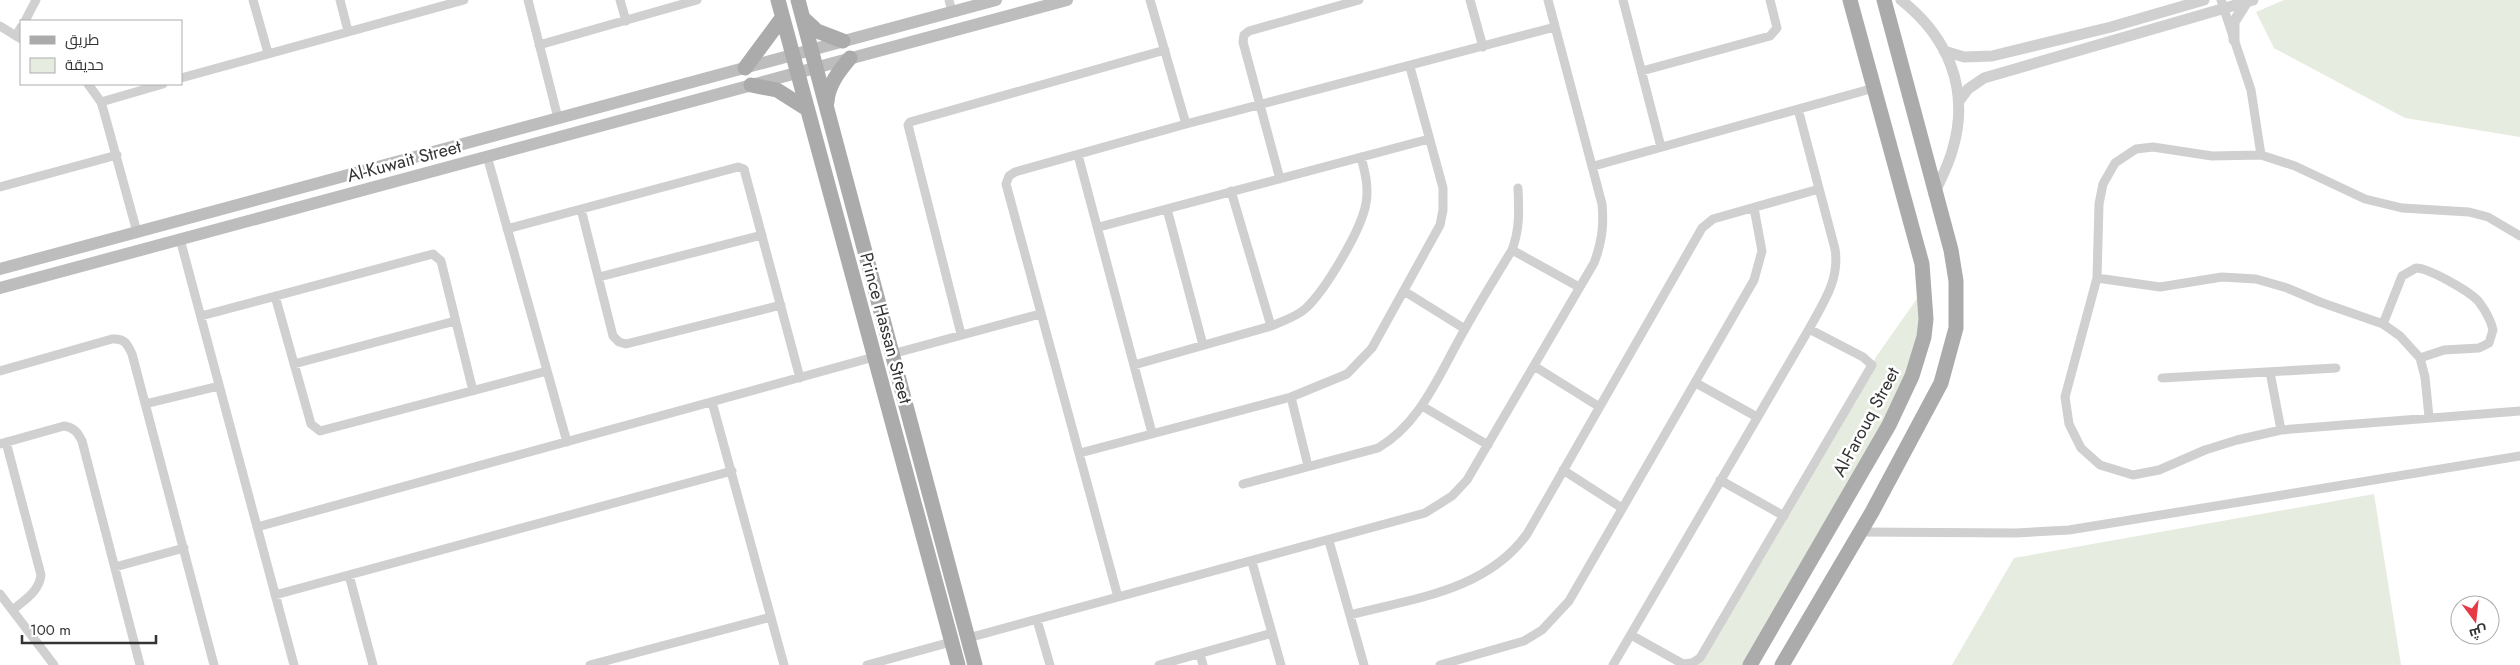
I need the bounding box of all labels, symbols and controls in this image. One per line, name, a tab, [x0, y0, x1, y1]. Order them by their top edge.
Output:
legend	[20, 20, 182, 85]
text: طريق	[65, 29, 99, 51]
text: حديقة	[65, 54, 104, 76]
street label: Al-Kuwait Street	[344, 133, 465, 189]
street label: Prince Hassan Street	[853, 249, 919, 407]
street label: Al-Farouq Street	[1826, 362, 1906, 481]
north arrow	[2450, 595, 2500, 645]
scale bar	[22, 612, 156, 644]
text: 100 m	[30, 619, 71, 641]
text: ش	[2467, 621, 2490, 645]

